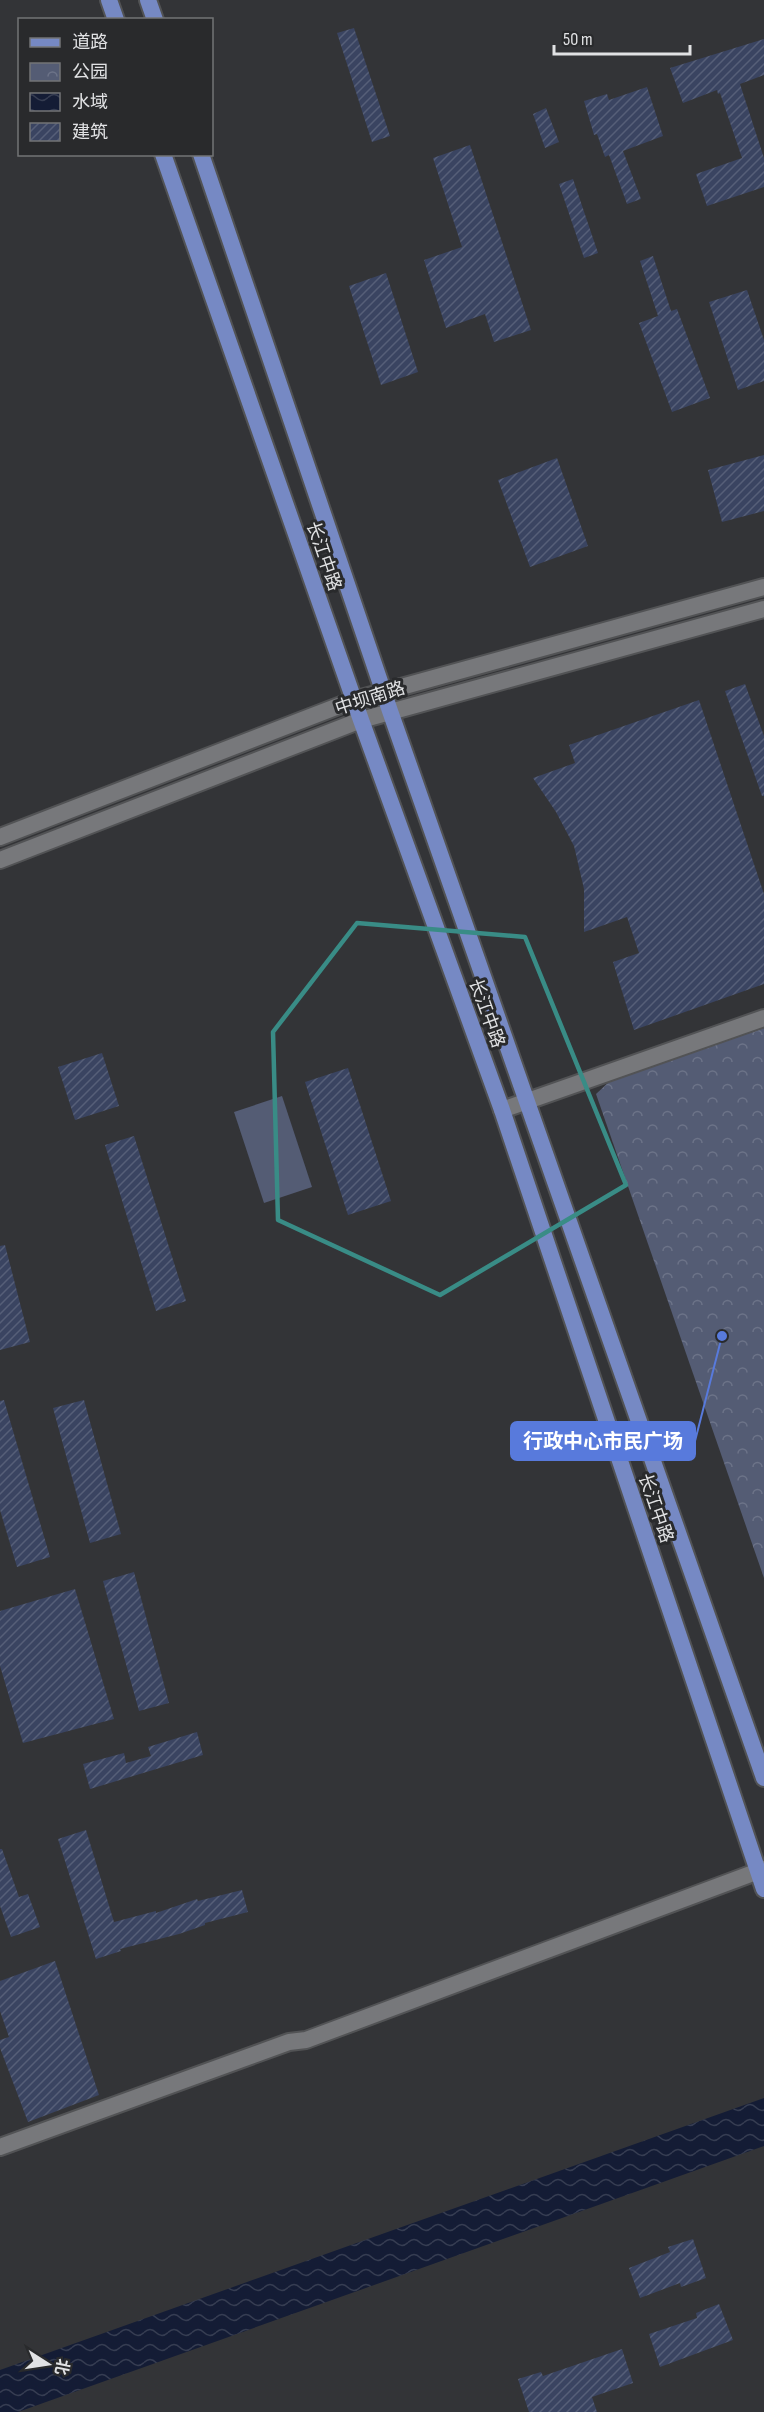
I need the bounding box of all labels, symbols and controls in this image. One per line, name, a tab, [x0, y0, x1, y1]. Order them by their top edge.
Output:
legend	[18, 18, 213, 156]
scale bar	[554, 18, 690, 56]
text: 50 m	[563, 29, 593, 50]
text: 道路	[72, 32, 108, 53]
text: 公园	[72, 62, 108, 83]
text: 水域	[72, 92, 108, 113]
text: 建筑	[72, 122, 108, 143]
street label: 长江中路	[302, 519, 345, 594]
street label: 中坝南路	[333, 677, 408, 720]
street label: 长江中路	[464, 976, 509, 1051]
callout: 行政中心市民广场	[511, 1422, 695, 1460]
text: 行政中心市民广场	[523, 1430, 683, 1454]
street label: 长江中路	[634, 1471, 677, 1546]
north arrow	[18, 2334, 78, 2394]
text: 北	[50, 2357, 72, 2377]

